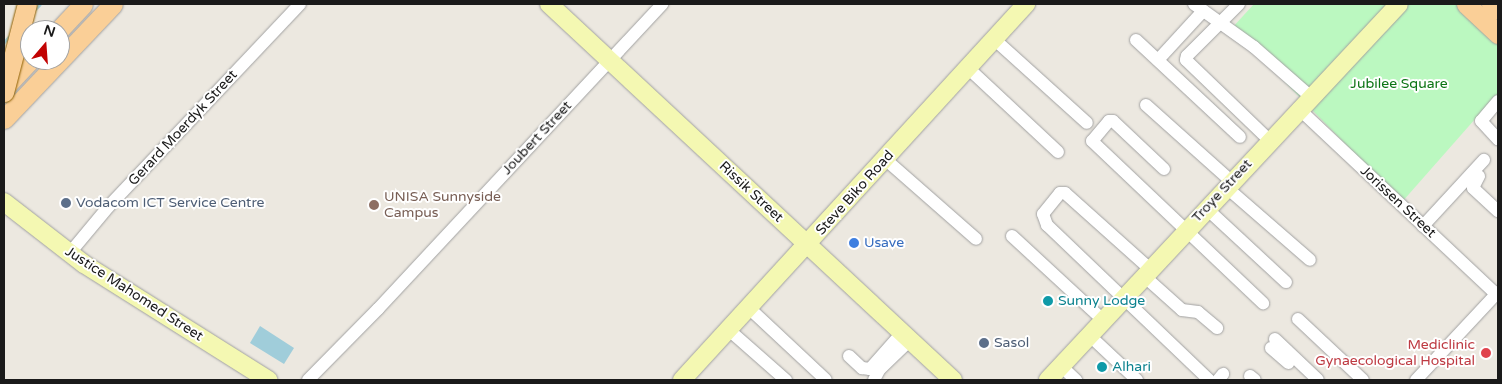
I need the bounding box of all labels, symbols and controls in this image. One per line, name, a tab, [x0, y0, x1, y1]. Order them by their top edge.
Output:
north arrow	[20, 20, 70, 70]
text: N	[42, 21, 57, 41]
street label: Gerard Moerdyk Street	[125, 67, 241, 189]
park label: Jubilee Square	[1350, 76, 1448, 92]
street label: Joubert Street	[499, 98, 575, 178]
street label: Steve Biko Road	[813, 147, 897, 239]
street label: Troye Street	[1188, 156, 1256, 226]
street label: Rissik Street	[715, 158, 787, 226]
street label: Jorissen Street	[1357, 163, 1439, 241]
place label: UNISA Sunnyside Campus	[384, 189, 501, 222]
place label: Vodacom ICT Service Centre	[76, 195, 264, 211]
marker: Vodacom ICT Service Centre	[60, 197, 72, 209]
marker: UNISA Sunnyside Campus	[368, 199, 380, 211]
place label: Usave	[864, 235, 904, 251]
marker: Usave	[848, 237, 860, 249]
street label: Justice Mahomed Street	[62, 243, 206, 345]
place label: Sunny Lodge	[1058, 293, 1145, 309]
marker: Sunny Lodge	[1042, 295, 1054, 307]
place label: Sasol	[994, 335, 1029, 351]
marker: Sasol	[978, 337, 990, 349]
place label: Mediclinic Gynaecological Hospital	[1315, 337, 1475, 370]
marker: Mediclinic Gynaecological Hospital	[1479, 346, 1493, 360]
place label: Alhari	[1112, 359, 1151, 375]
marker: Alhari	[1096, 361, 1108, 373]

